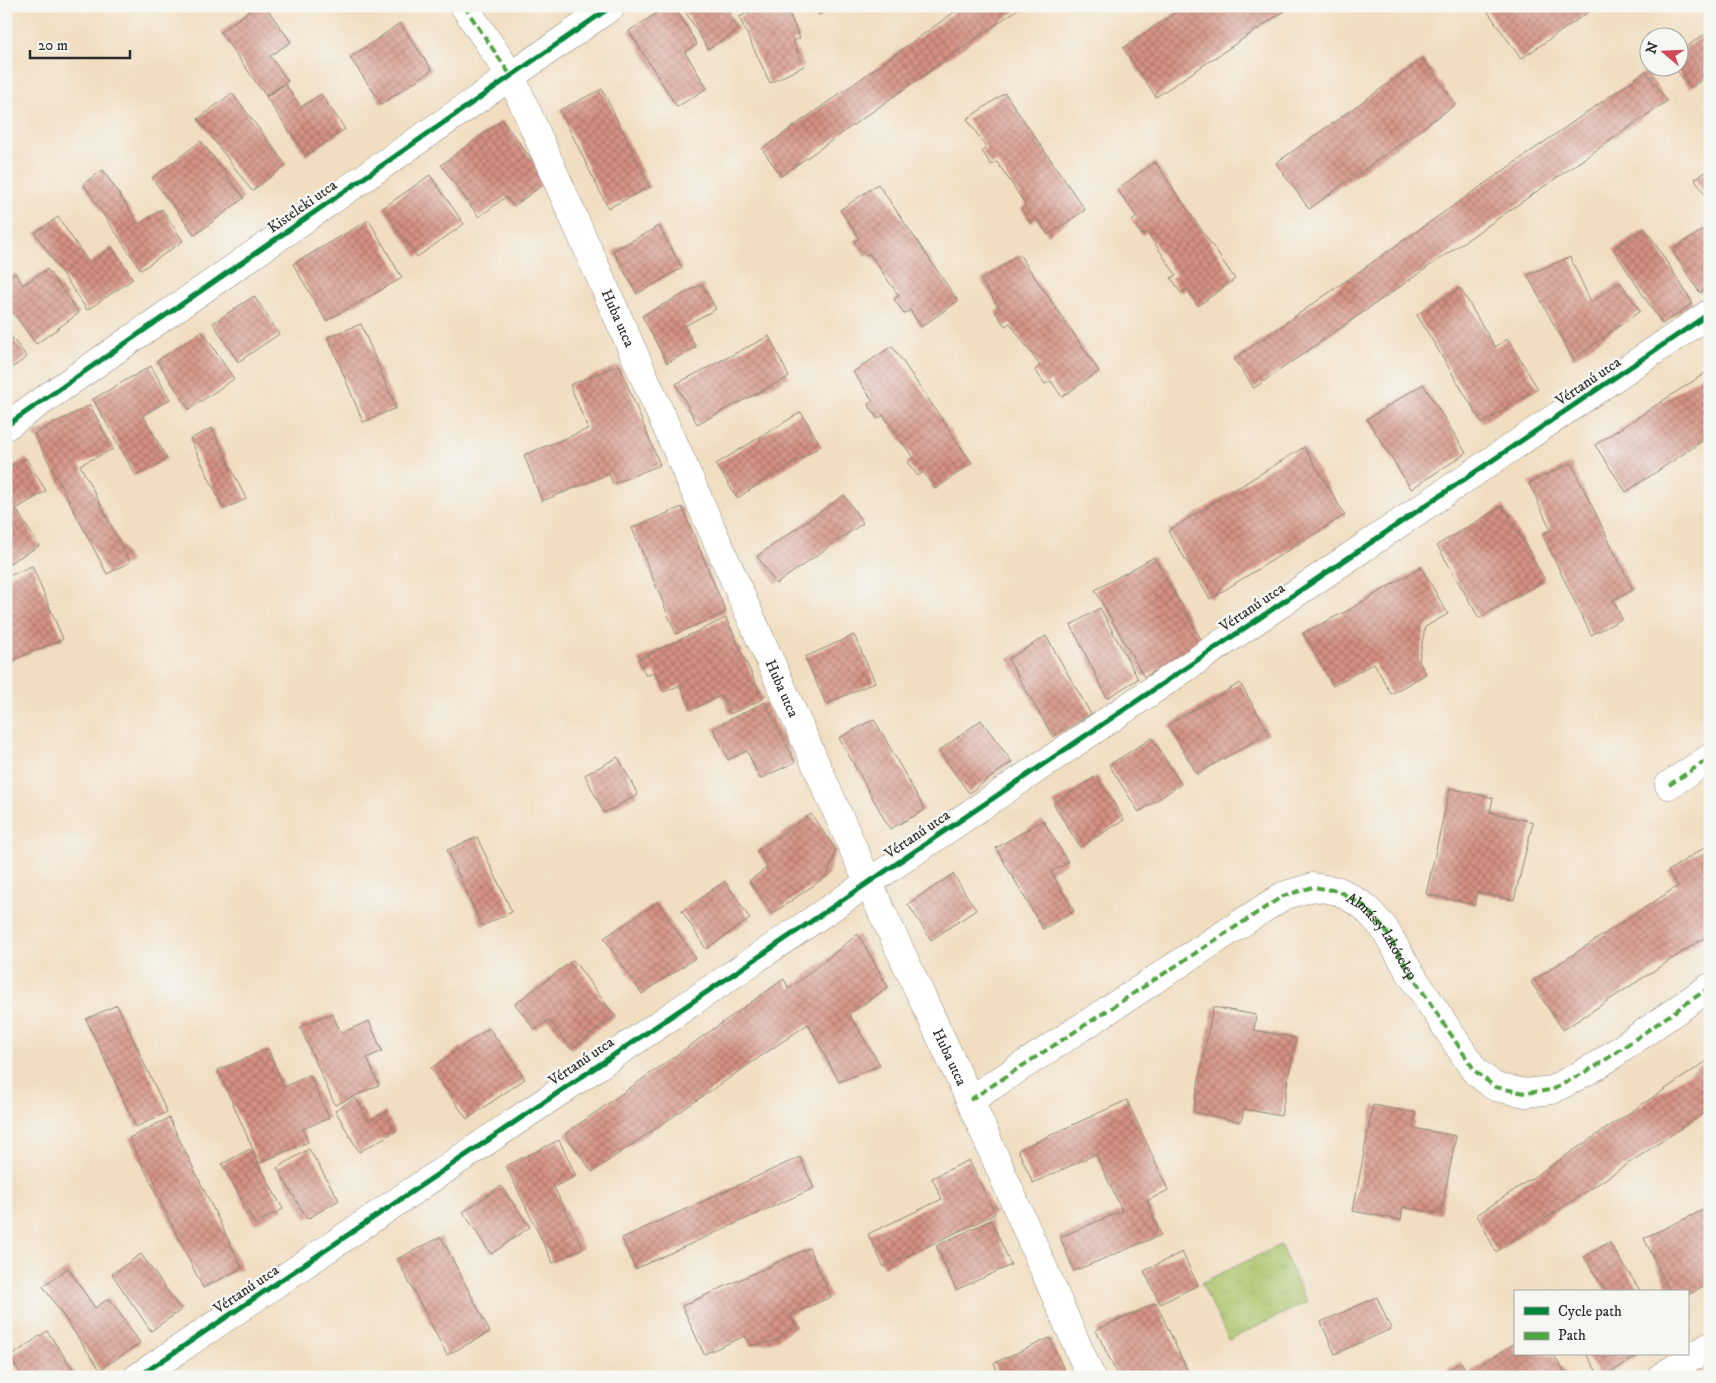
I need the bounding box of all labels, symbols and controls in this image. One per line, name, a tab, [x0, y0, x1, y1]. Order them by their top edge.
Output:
scale bar	[30, 28, 130, 60]
north arrow	[1638, 28, 1688, 78]
text: 20 m	[38, 36, 68, 55]
text: N	[1642, 39, 1663, 56]
street label: Kisteleki utca	[264, 175, 341, 237]
street label: Huba utca	[597, 286, 639, 351]
street label: Vértanú utca	[1551, 352, 1625, 411]
street label: Vértanú utca	[1215, 578, 1289, 637]
street label: Huba utca	[761, 657, 803, 721]
street label: Vértanú utca	[880, 805, 954, 864]
street label: Almássy lakótelep	[1343, 889, 1421, 984]
street label: Huba utca	[928, 1025, 971, 1089]
street label: Vértanú utca	[544, 1032, 618, 1091]
street label: Vértanú utca	[209, 1260, 283, 1319]
legend	[1514, 1290, 1688, 1356]
text: Cycle path	[1558, 1302, 1622, 1321]
text: Path	[1558, 1326, 1586, 1345]

